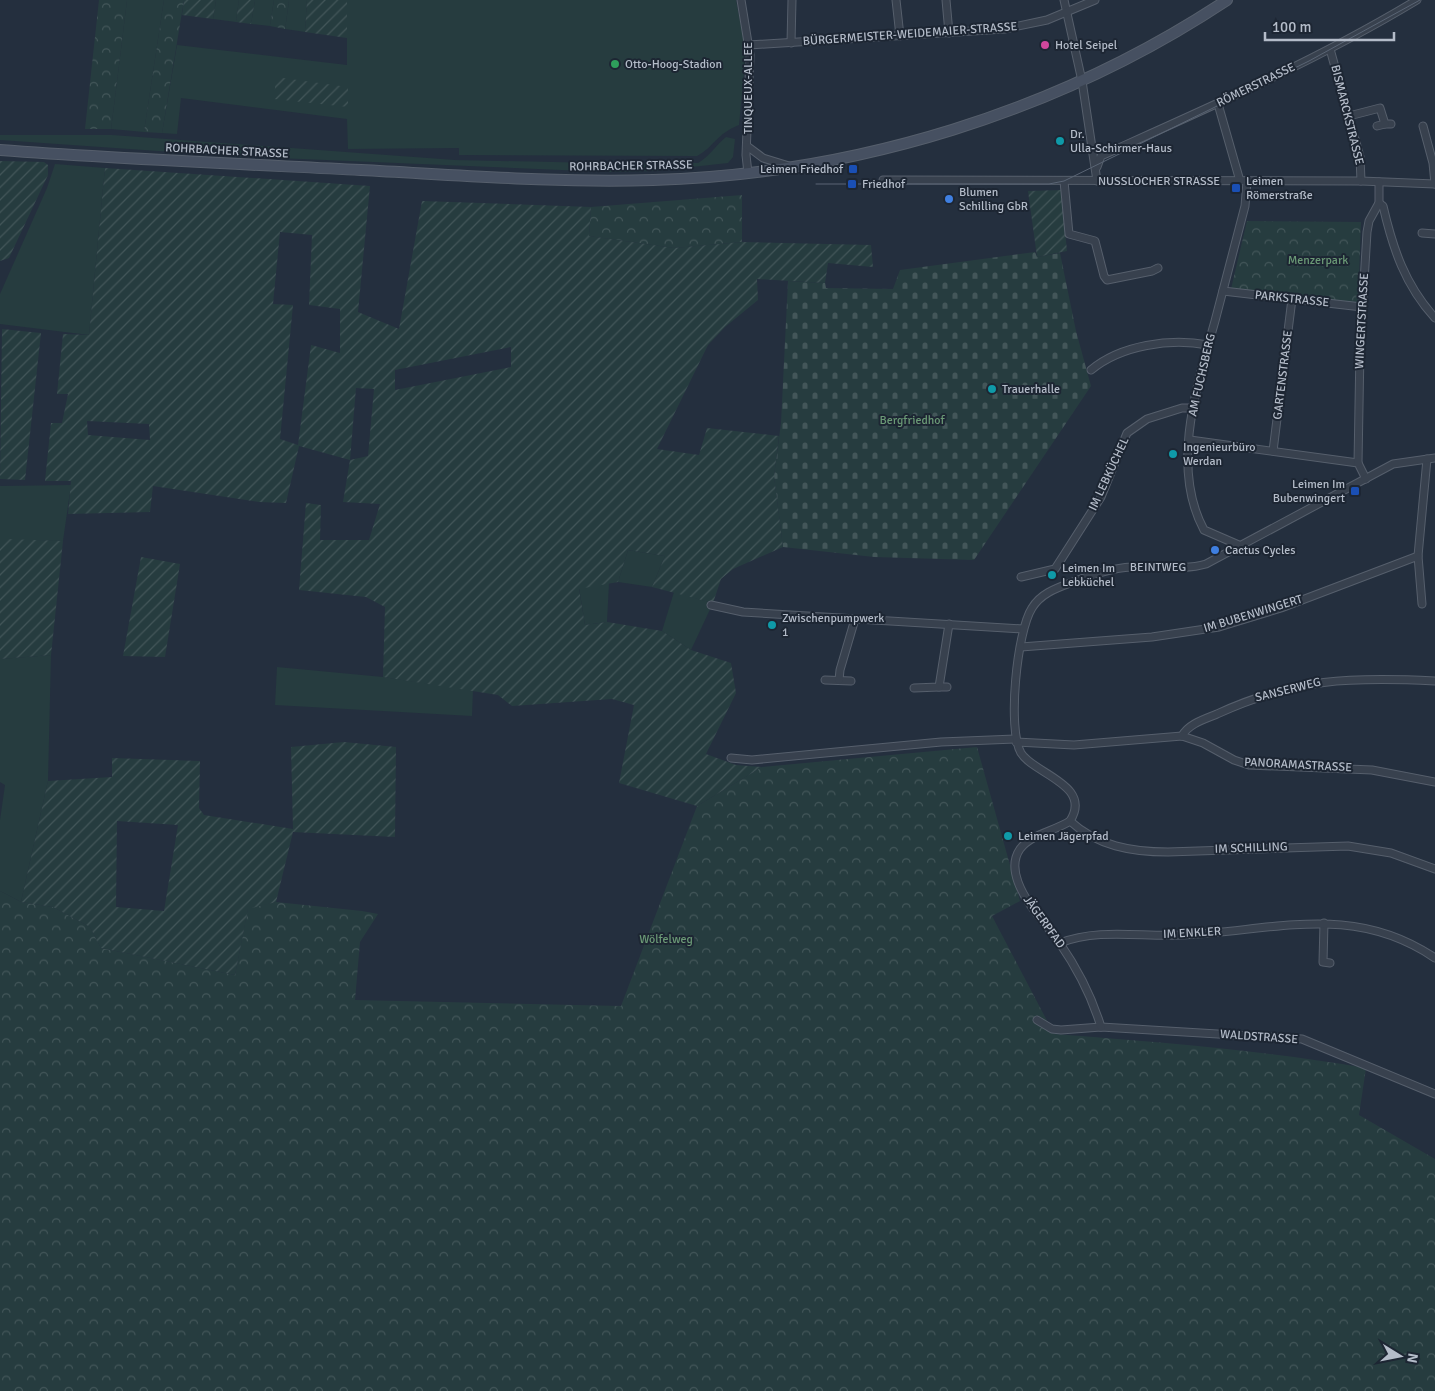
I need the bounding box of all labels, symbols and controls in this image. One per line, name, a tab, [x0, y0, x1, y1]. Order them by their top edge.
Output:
scale bar	[1265, 10, 1394, 42]
text: 100 m	[1272, 18, 1312, 36]
street label: BÜRGERMEISTER-WEIDEMAIER-STRASSE	[802, 19, 1018, 49]
place label: Hotel Seipel	[1055, 38, 1118, 53]
marker: Hotel Seipel	[1039, 39, 1051, 51]
street label: TINQUEUX-ALLEE	[741, 42, 756, 134]
place label: Otto-Hoog-Stadion	[625, 57, 722, 72]
marker: Otto-Hoog-Stadion	[609, 58, 621, 70]
street label: RÖMERSTRASSE	[1214, 59, 1298, 110]
street label: BISMARCKSTRASSE	[1327, 63, 1367, 167]
place label: Dr. Ulla-Schirmer-Haus	[1070, 127, 1172, 156]
marker: Dr. Ulla-Schirmer-Haus	[1054, 135, 1066, 147]
street label: ROHRBACHER STRASSE	[165, 140, 289, 162]
street label: ROHRBACHER STRASSE	[569, 157, 693, 175]
place label: Leimen Friedhof	[760, 162, 844, 177]
marker: Leimen Friedhof	[847, 163, 859, 175]
street label: NUSSLOCHER STRASSE	[1098, 174, 1220, 189]
place label: Leimen Römerstraße	[1246, 174, 1313, 203]
place label: Friedhof	[862, 177, 906, 192]
marker: Friedhof	[846, 178, 858, 190]
marker: Leimen Römerstraße	[1230, 182, 1242, 194]
place label: Blumen Schilling GbR	[959, 185, 1028, 214]
marker: Blumen Schilling GbR	[943, 193, 955, 205]
park label: Menzerpark	[1288, 253, 1348, 268]
street label: WINGERTSTRASSE	[1352, 272, 1372, 369]
street label: PARKSTRASSE	[1254, 288, 1330, 310]
street label: GARTENSTRASSE	[1270, 329, 1296, 421]
street label: AM FUCHSBERG	[1185, 332, 1219, 418]
place label: Trauerhalle	[1002, 382, 1060, 397]
marker: Trauerhalle	[986, 383, 998, 395]
park label: Bergfriedhof	[879, 413, 946, 428]
street label: IM LEBKÜCHEL	[1085, 435, 1133, 513]
place label: Ingenieurbüro Werdan	[1183, 440, 1256, 469]
marker: Ingenieurbüro Werdan	[1167, 448, 1179, 460]
place label: Leimen Im Bubenwingert	[1273, 477, 1345, 506]
marker: Leimen Im Bubenwingert	[1349, 485, 1361, 497]
place label: Cactus Cycles	[1225, 543, 1296, 558]
marker: Cactus Cycles	[1209, 544, 1221, 556]
street label: BEINTWEG	[1130, 560, 1186, 575]
place label: Leimen Im Lebküchel	[1062, 561, 1115, 590]
marker: Leimen Im Lebküchel	[1046, 569, 1058, 581]
street label: IM BUBENWINGERT	[1202, 592, 1304, 636]
place label: Zwischenpumpwerk 1	[782, 611, 884, 640]
marker: Zwischenpumpwerk 1	[766, 619, 778, 631]
street label: SANSERWEG	[1254, 675, 1322, 705]
street label: PANORAMASTRASSE	[1244, 755, 1352, 775]
place label: Leimen Jägerpfad	[1018, 829, 1109, 844]
marker: Leimen Jägerpfad	[1002, 830, 1014, 842]
street label: IM SCHILLING	[1214, 839, 1288, 857]
street label: JÄGERPFAD	[1020, 893, 1068, 951]
street label: IM ENKLER	[1163, 924, 1221, 942]
park label: Wölfelweg	[639, 932, 693, 947]
street label: WALDSTRASSE	[1220, 1027, 1299, 1047]
north arrow	[1375, 1331, 1425, 1381]
text: N	[1403, 1352, 1422, 1364]

